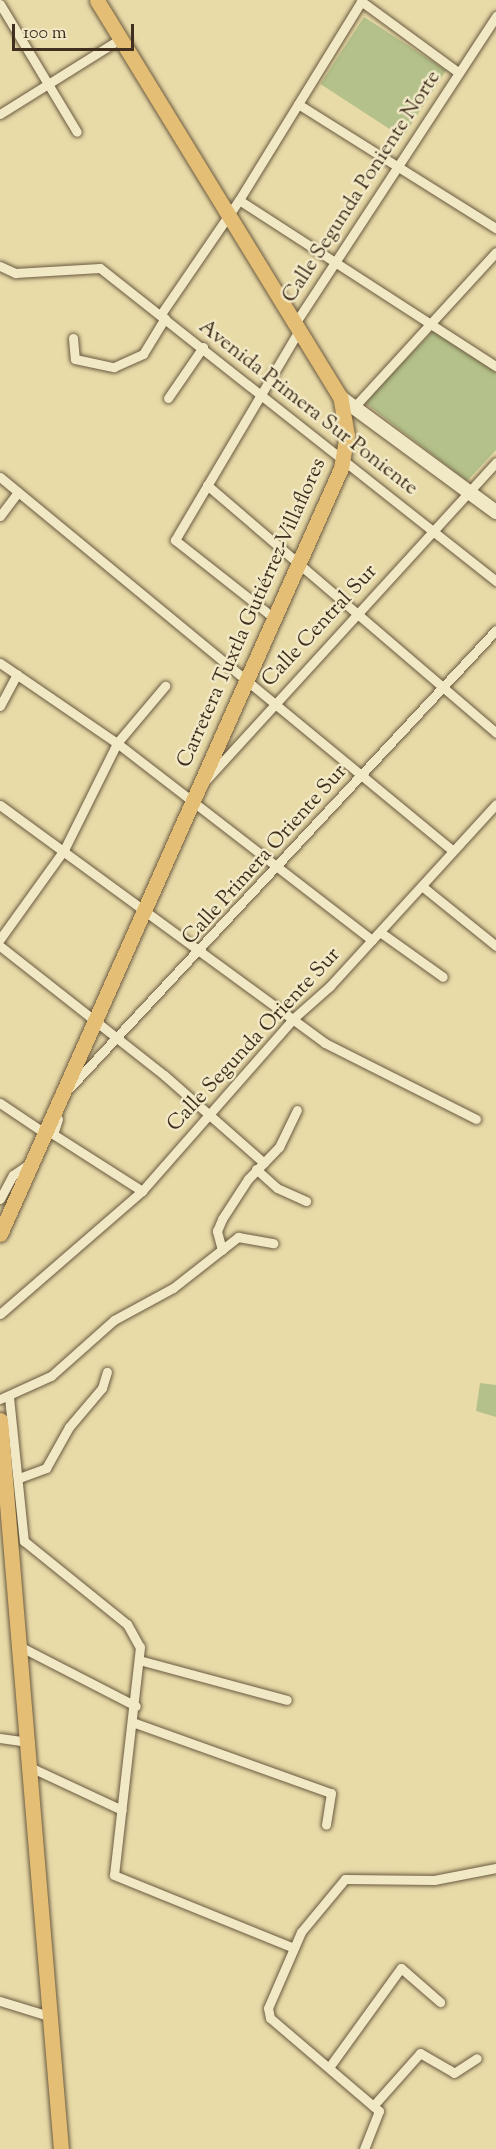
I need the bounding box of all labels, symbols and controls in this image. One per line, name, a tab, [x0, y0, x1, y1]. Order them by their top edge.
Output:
scale bar	[15, 12, 136, 50]
text: 100 m	[23, 21, 67, 47]
street label: Calle Segunda Poniente Norte	[277, 66, 447, 308]
street label: Avenida Primera Sur Poniente	[193, 315, 423, 501]
street label: Carretera Tuxtla Gutiérrez-Villaflores	[172, 454, 332, 772]
street label: Calle Central Sur	[257, 560, 383, 692]
street label: Calle Primera Oriente Sur	[177, 760, 353, 950]
street label: Calle Segunda Oriente Sur	[162, 943, 346, 1137]

